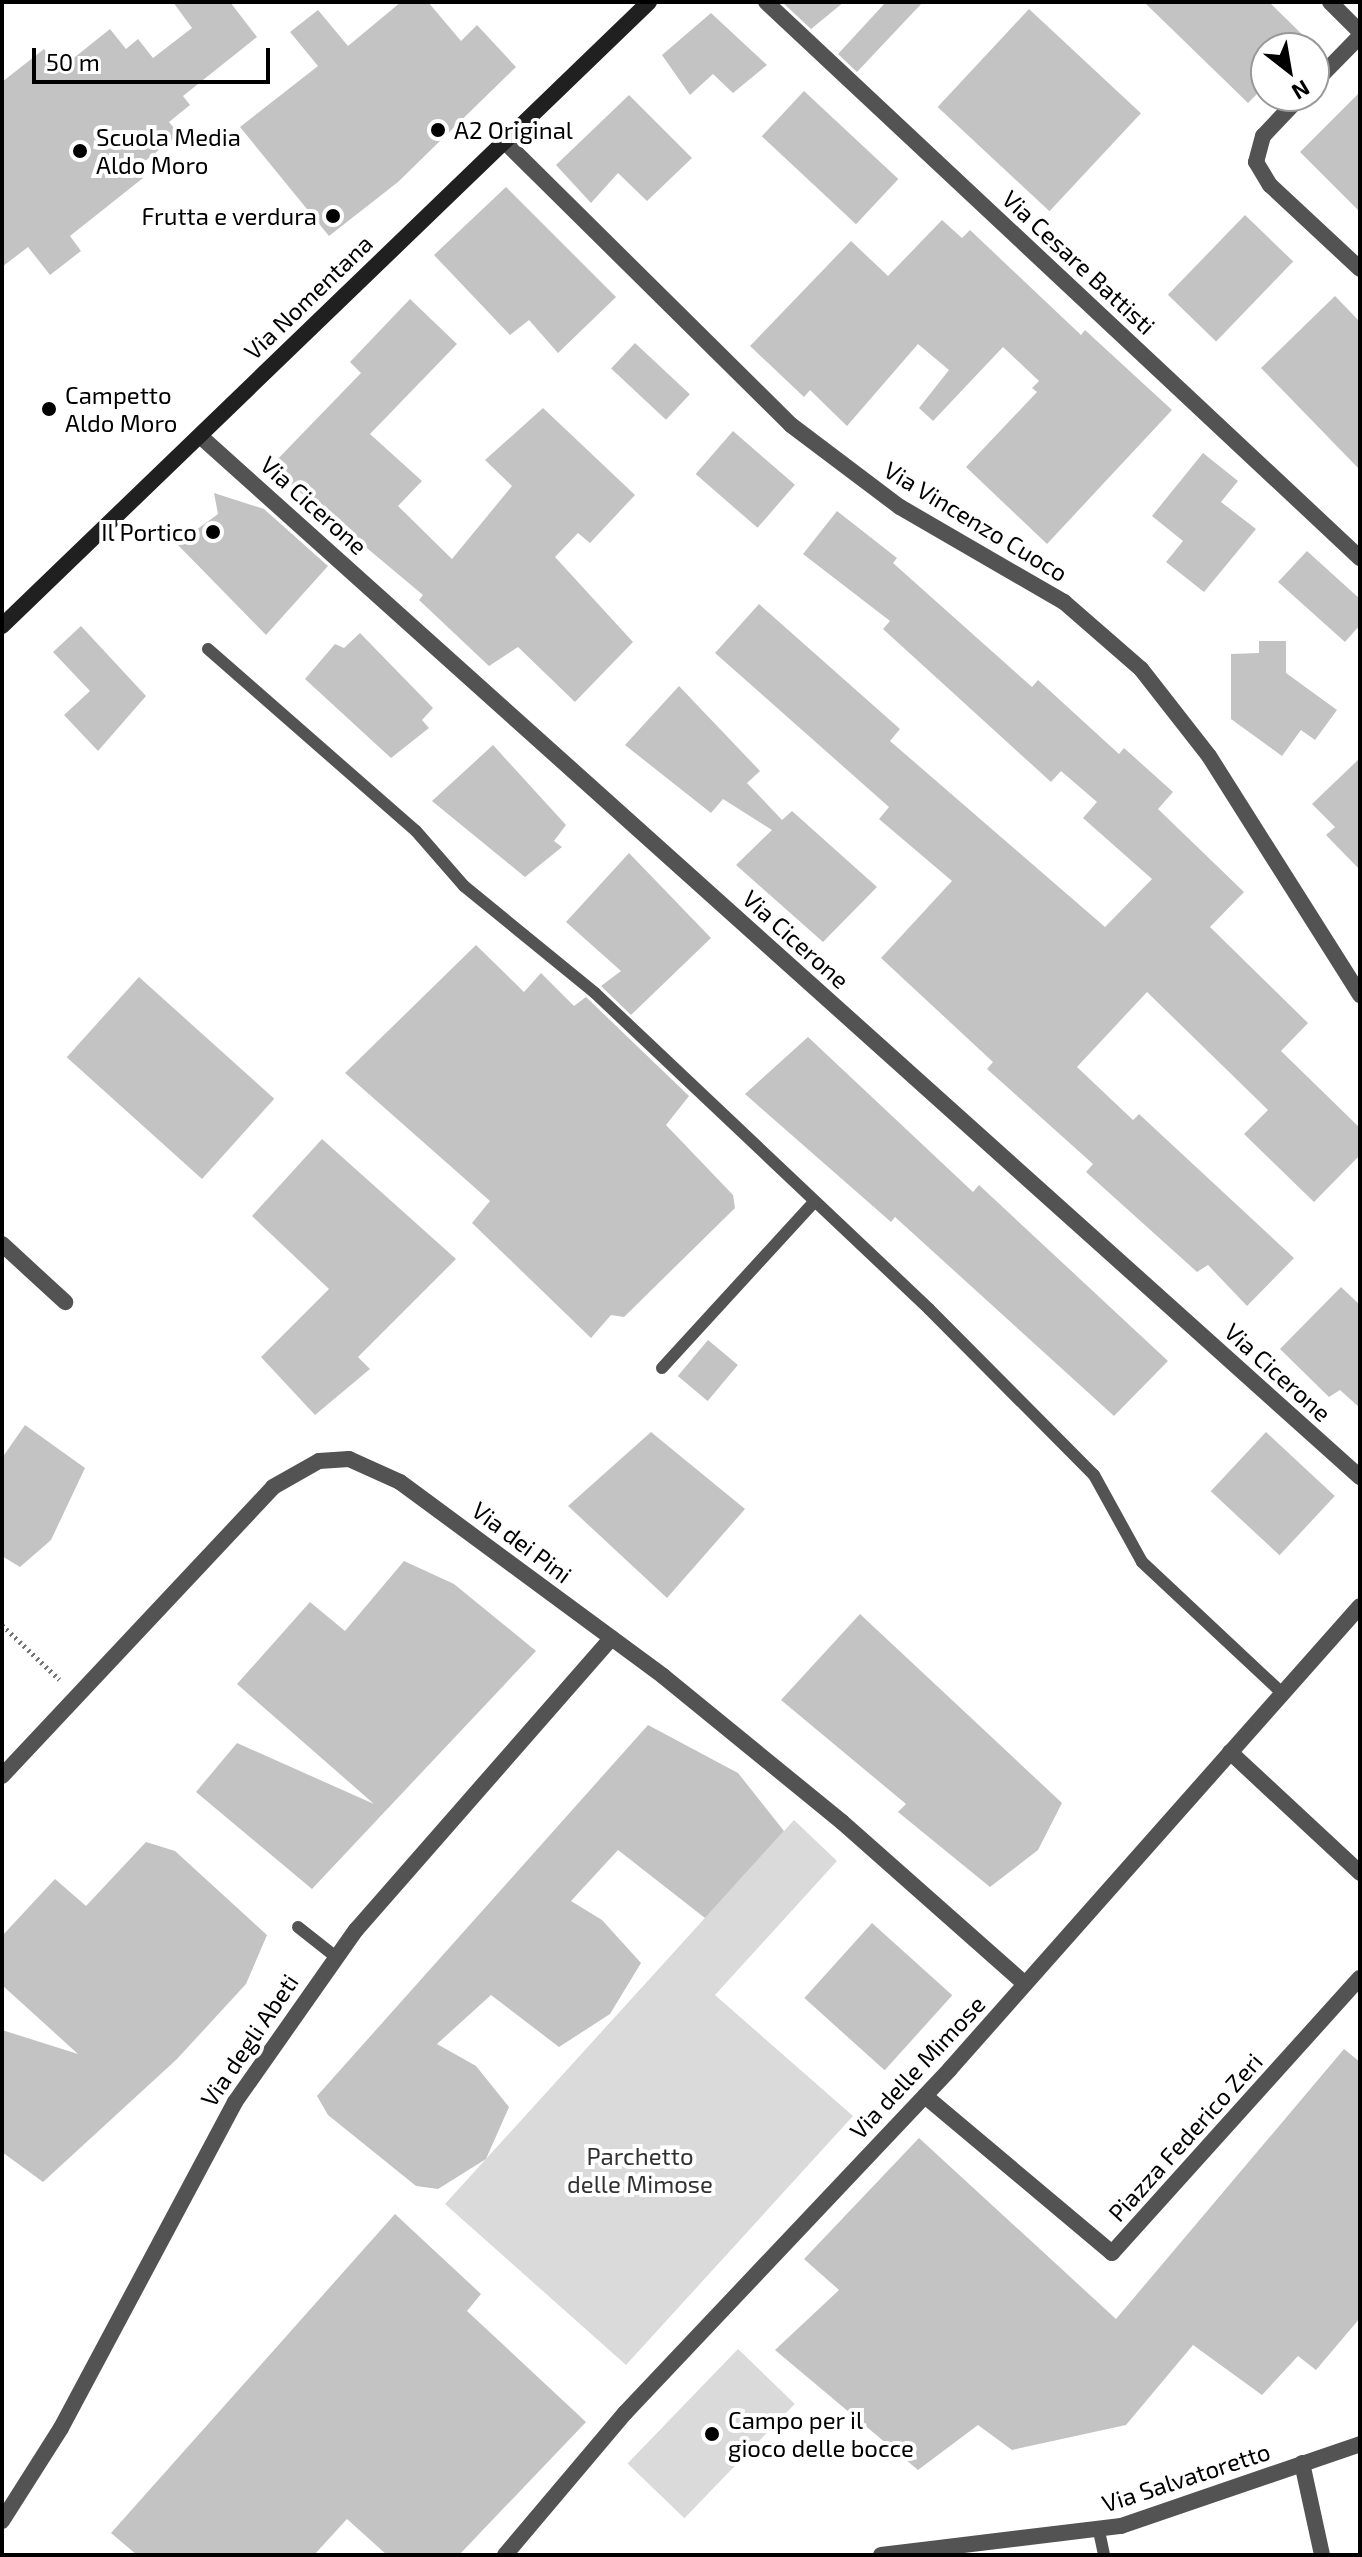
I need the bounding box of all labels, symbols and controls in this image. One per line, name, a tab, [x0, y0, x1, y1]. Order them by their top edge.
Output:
scale bar	[36, 32, 274, 82]
north arrow	[1250, 32, 1330, 112]
text: 50 m	[46, 47, 100, 76]
text: N	[1288, 76, 1315, 106]
place label: A2 Original	[454, 116, 573, 144]
marker: A2 Original	[429, 121, 447, 139]
place label: Scuola Media Aldo Moro	[96, 123, 241, 179]
marker: Scuola Media Aldo Moro	[71, 142, 89, 160]
street label: Via Cesare Battisti	[997, 184, 1161, 340]
place label: Frutta e verdura	[141, 202, 317, 230]
marker: Frutta e verdura	[324, 207, 342, 225]
street label: Via Nomentana	[238, 229, 378, 365]
place label: Campetto Aldo Moro	[65, 381, 177, 437]
marker: Campetto Aldo Moro	[40, 400, 58, 418]
street label: Via Cicerone	[255, 450, 373, 560]
street label: Via Vincenzo Cuoco	[879, 455, 1073, 587]
place label: Il Portico	[101, 518, 197, 546]
marker: Il Portico	[204, 523, 222, 541]
street label: Via Cicerone	[737, 884, 855, 994]
street label: Via Cicerone	[1219, 1317, 1337, 1427]
street label: Via dei Pini	[467, 1495, 577, 1589]
street label: Via degli Abeti	[194, 1968, 304, 2112]
street label: Via delle Mimose	[843, 1990, 991, 2144]
street label: Piazza Federico Zeri	[1102, 2047, 1268, 2227]
park label: Parchetto delle Mimose	[567, 2142, 713, 2198]
place label: Campo per il gioco delle bocce	[728, 2406, 914, 2462]
marker: Campo per il gioco delle bocce	[703, 2425, 721, 2443]
street label: Via Salvatoretto	[1098, 2436, 1274, 2518]

